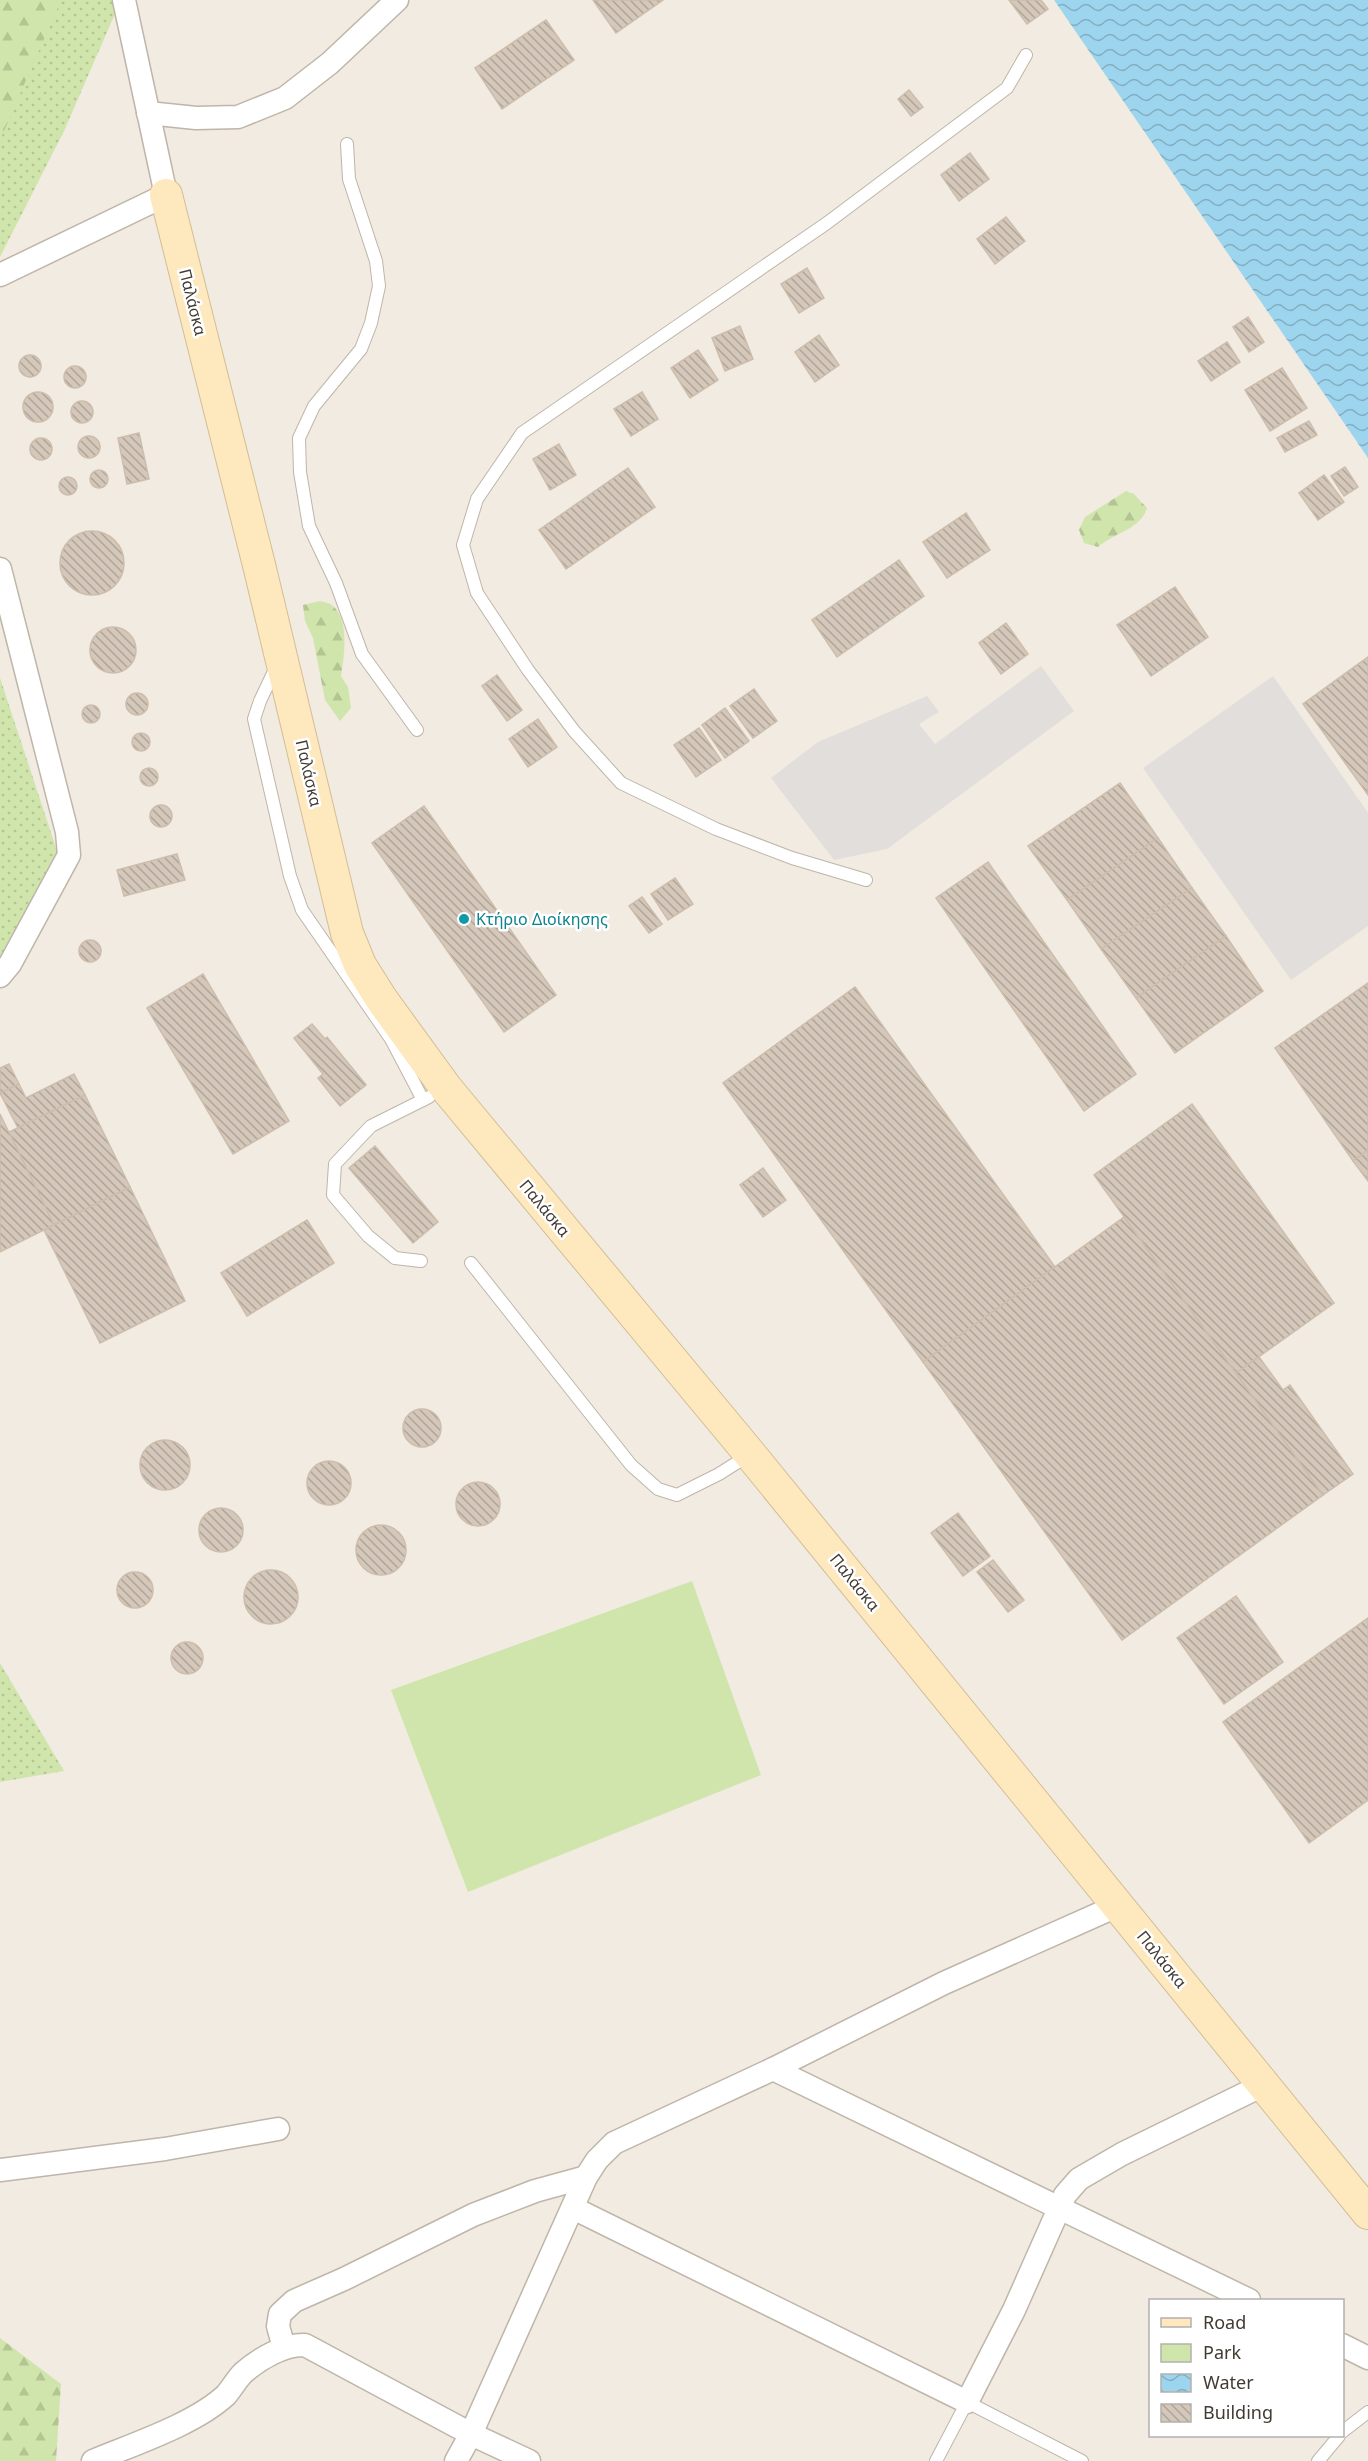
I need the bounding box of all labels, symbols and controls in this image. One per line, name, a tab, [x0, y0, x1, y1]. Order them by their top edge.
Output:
street label: Παλάσκα	[174, 266, 212, 338]
street label: Παλάσκα	[291, 737, 327, 809]
place label: Κτήριο Διοίκησης	[476, 908, 608, 930]
marker: Κτήριο Διοίκησης	[457, 912, 471, 926]
street label: Παλάσκα	[515, 1175, 575, 1241]
street label: Παλάσκα	[825, 1549, 885, 1615]
street label: Παλάσκα	[1132, 1926, 1192, 1992]
legend	[1149, 2299, 1344, 2437]
text: Road	[1203, 2310, 1246, 2334]
text: Park	[1203, 2340, 1241, 2364]
text: Water	[1203, 2370, 1254, 2394]
text: Building	[1203, 2400, 1273, 2424]

